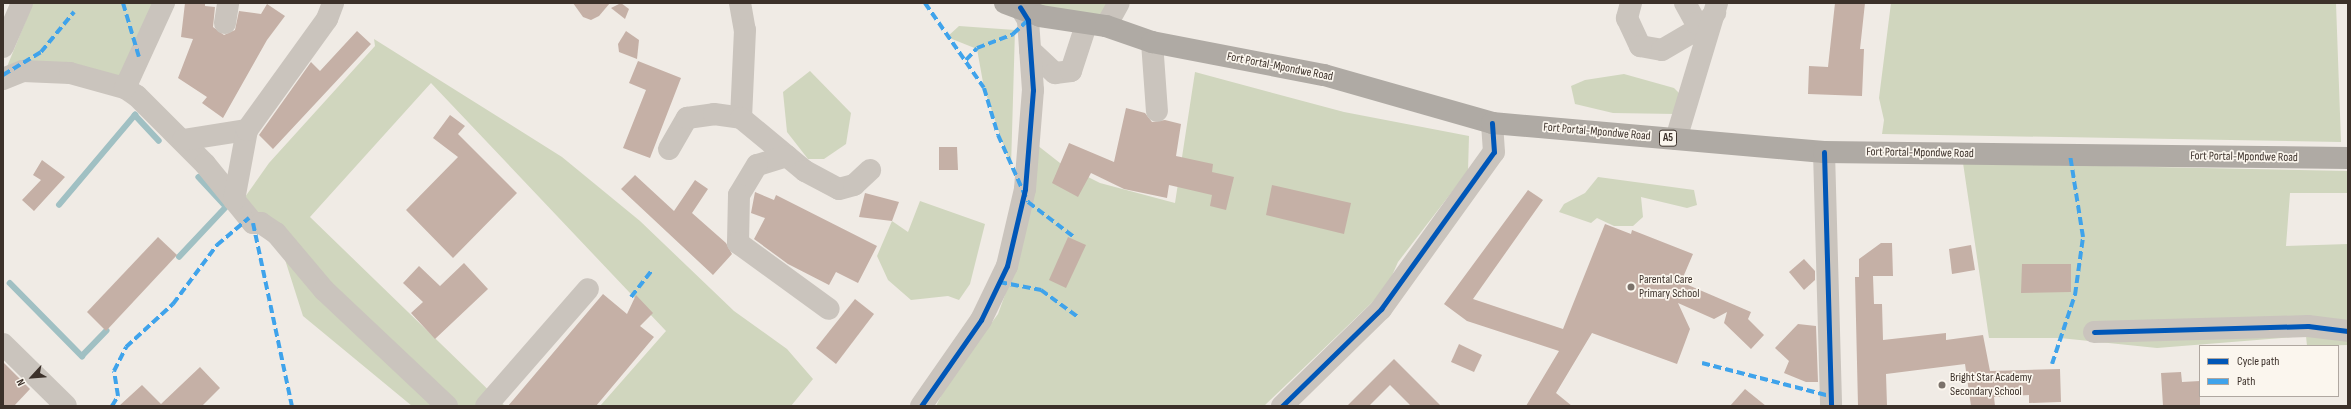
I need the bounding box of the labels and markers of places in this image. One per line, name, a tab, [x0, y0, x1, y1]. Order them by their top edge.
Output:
place label: Parental Care Primary School	[1639, 273, 1699, 301]
marker: Parental Care Primary School	[1626, 282, 1636, 292]
place label: Bright Star Academy Secondary School	[1950, 371, 2032, 399]
marker: Bright Star Academy Secondary School	[1937, 380, 1947, 390]

